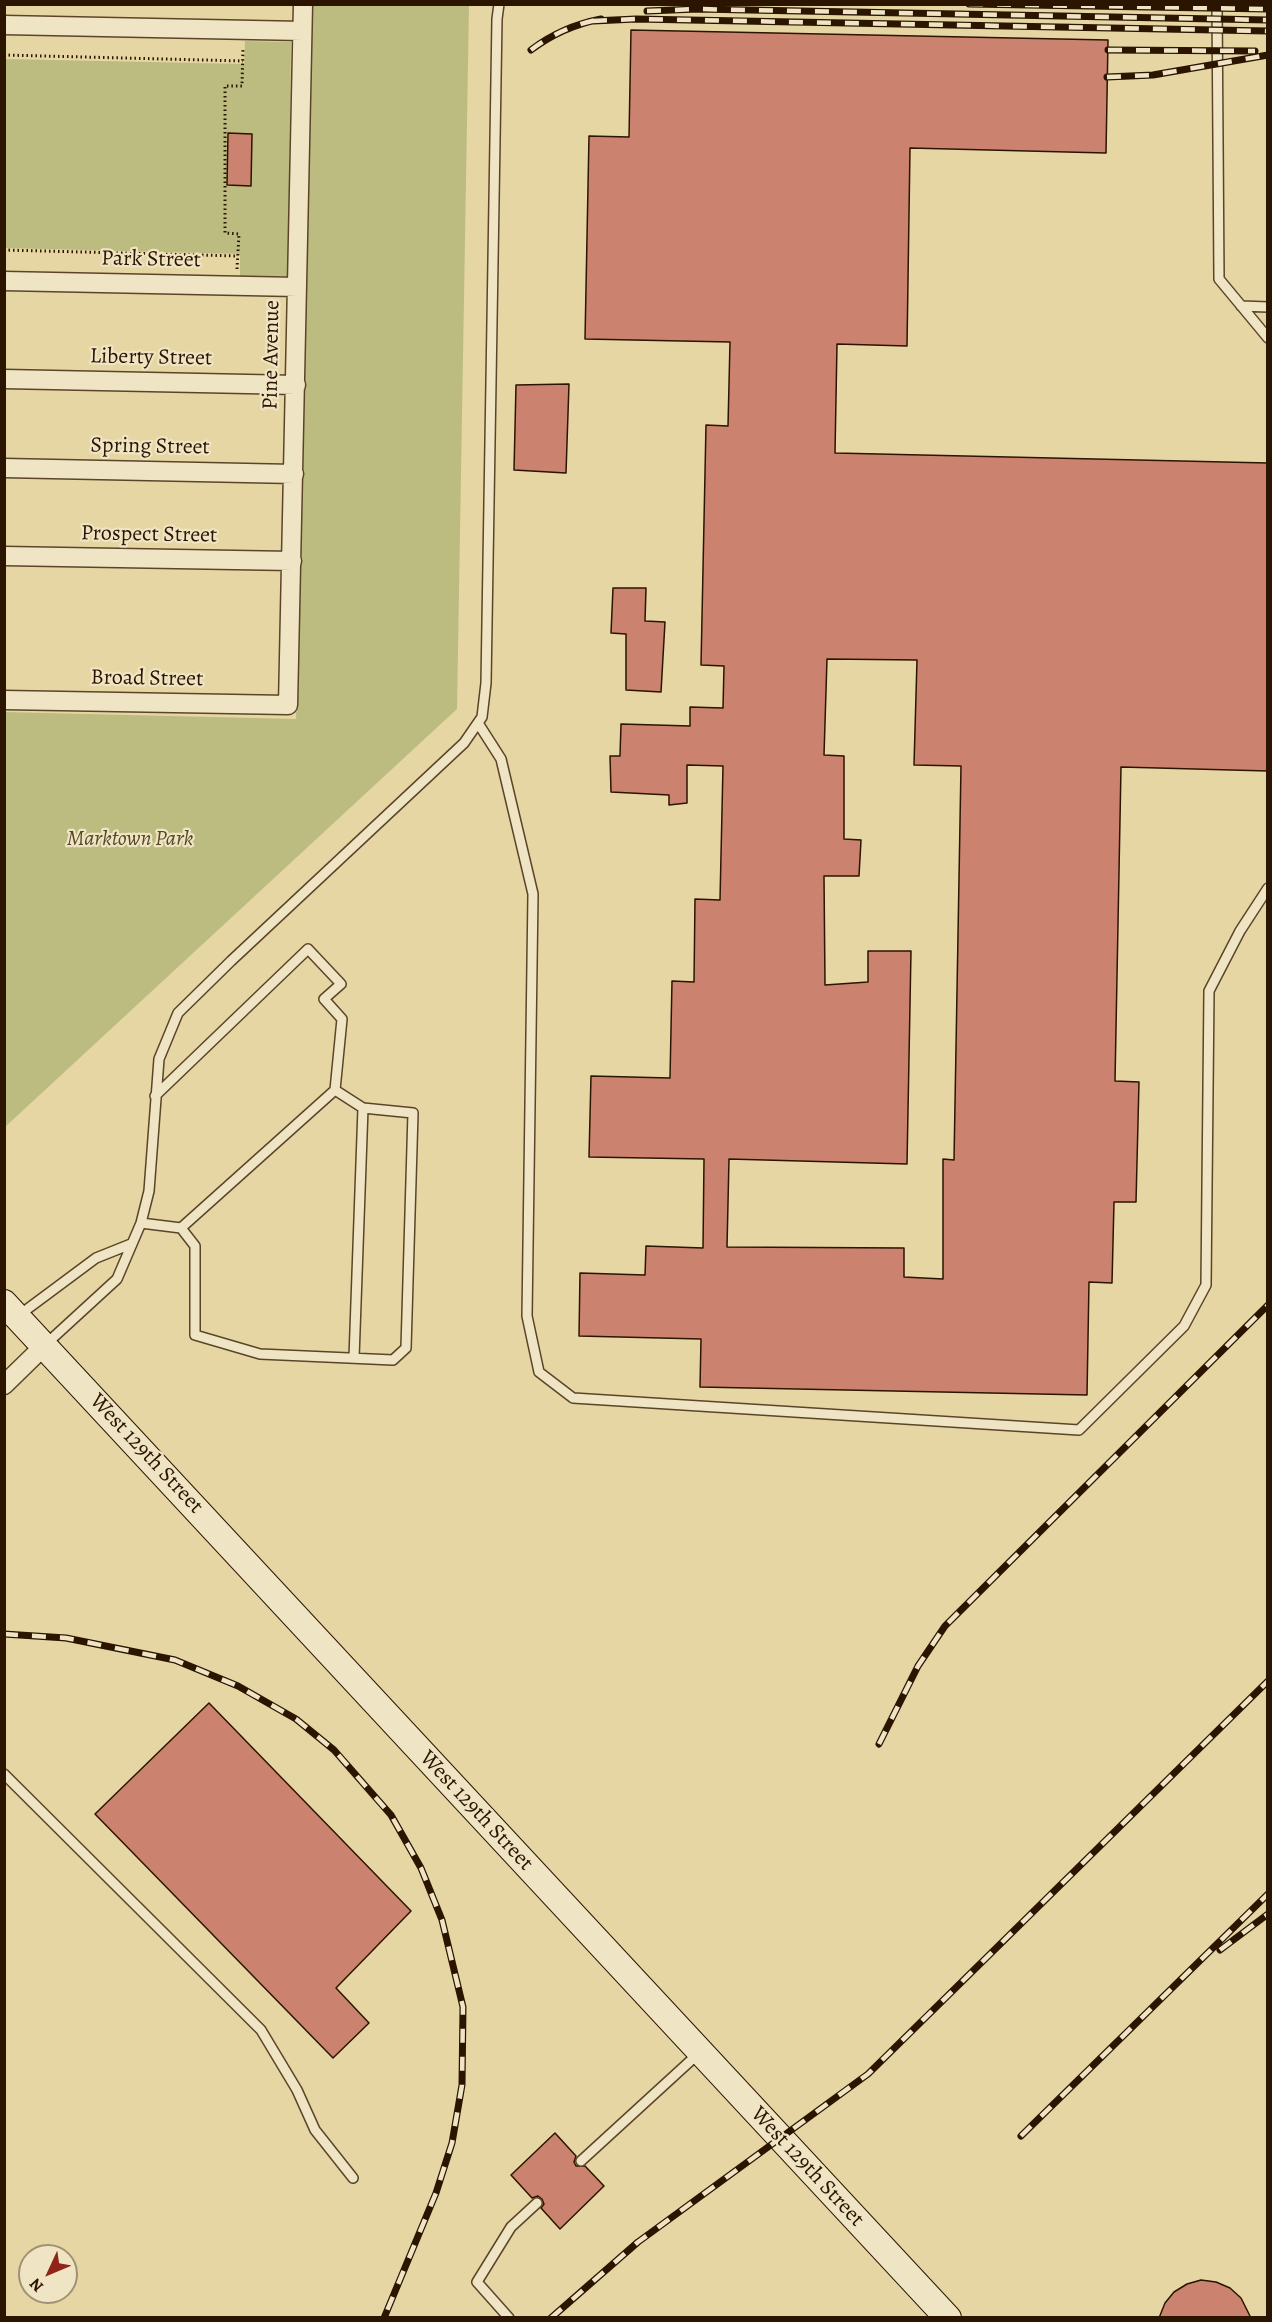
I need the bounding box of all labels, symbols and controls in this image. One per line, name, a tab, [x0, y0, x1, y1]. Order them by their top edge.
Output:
street label: Park Street	[101, 246, 201, 274]
street label: Pine Avenue	[258, 300, 286, 410]
street label: Liberty Street	[90, 344, 212, 372]
street label: Spring Street	[90, 433, 210, 461]
street label: Prospect Street	[81, 521, 217, 549]
street label: Broad Street	[90, 665, 204, 693]
park label: Marktown Park	[67, 827, 193, 853]
street label: West 129th Street	[84, 1388, 208, 1520]
street label: West 129th Street	[414, 1745, 538, 1877]
street label: West 129th Street	[745, 2101, 869, 2233]
north arrow	[18, 2244, 78, 2304]
text: N	[25, 2273, 48, 2297]

